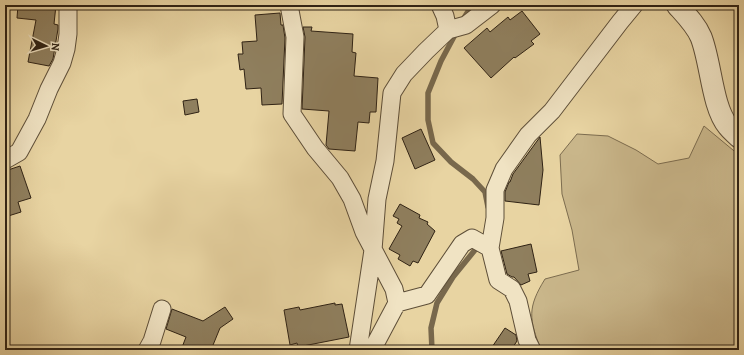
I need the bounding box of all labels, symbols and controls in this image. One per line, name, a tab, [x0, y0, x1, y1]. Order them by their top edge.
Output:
north arrow	[26, 26, 66, 66]
text: N	[48, 42, 63, 51]

